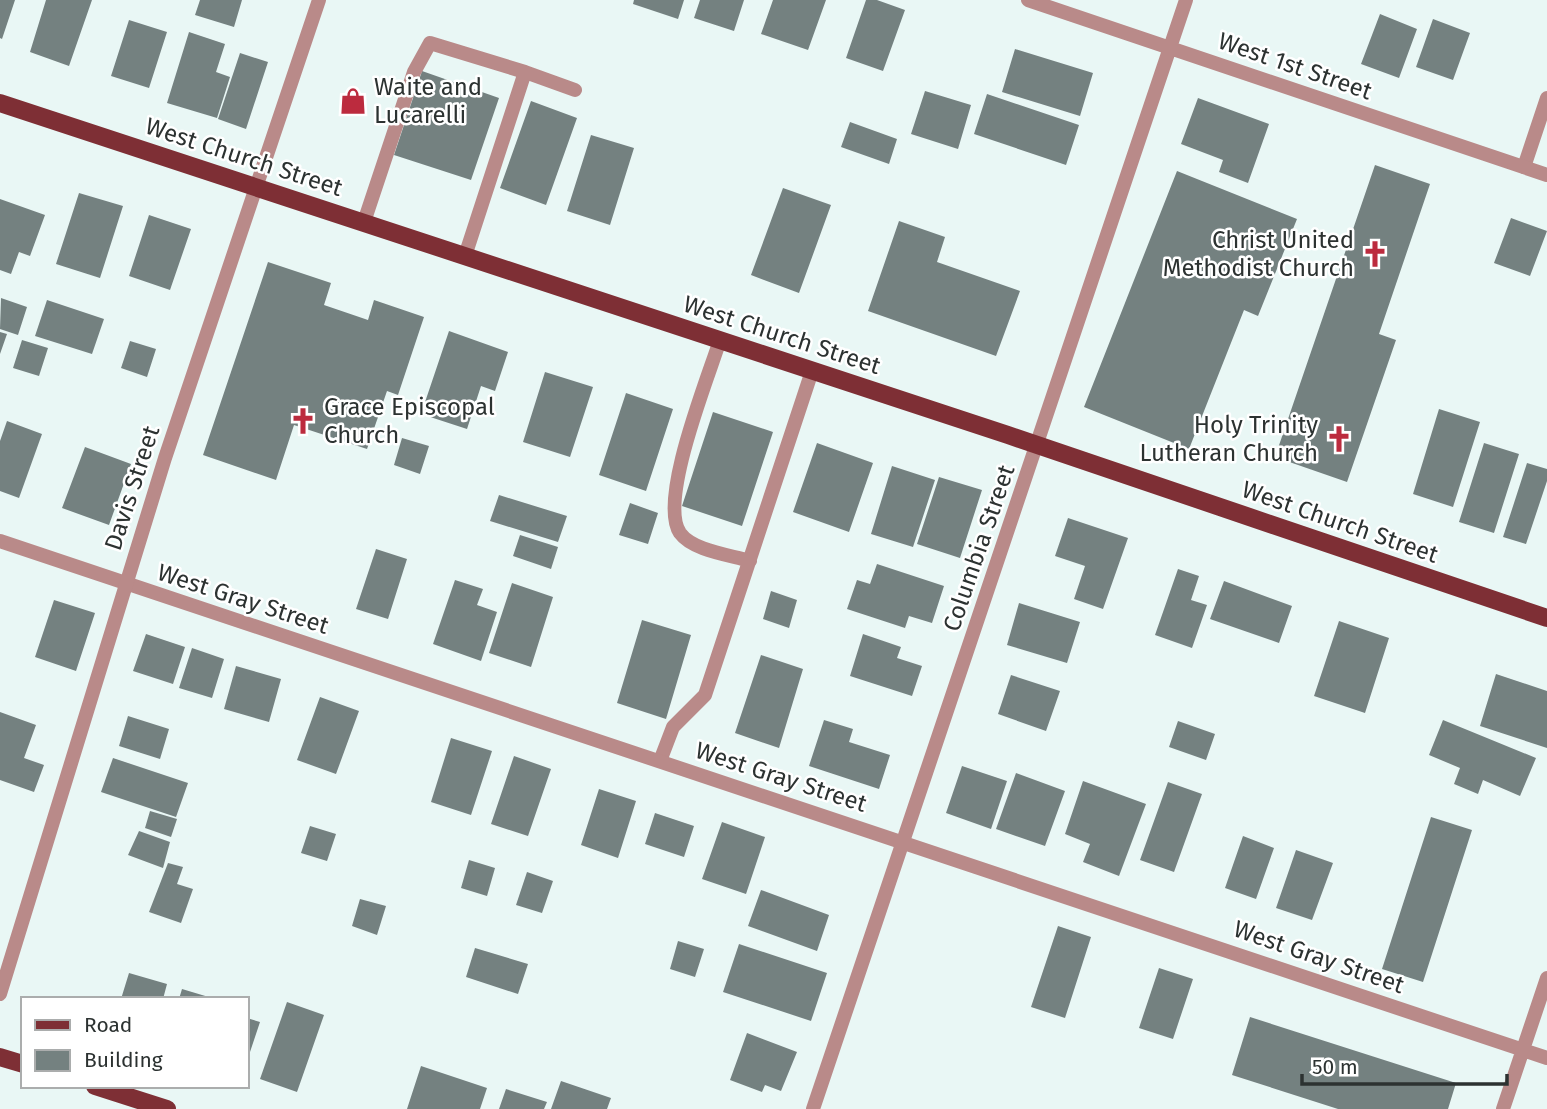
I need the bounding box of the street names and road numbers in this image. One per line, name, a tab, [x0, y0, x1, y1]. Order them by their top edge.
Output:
street label: West 1st Street	[1214, 27, 1376, 105]
street label: West Church Street	[142, 112, 346, 202]
street label: West Church Street	[680, 290, 884, 380]
street label: Davis Street	[99, 422, 165, 554]
street label: Columbia Street	[937, 461, 1021, 635]
street label: West Church Street	[1238, 475, 1442, 569]
street label: West Gray Street	[154, 558, 332, 640]
street label: West Gray Street	[692, 736, 870, 818]
street label: West Gray Street	[1230, 915, 1408, 999]

